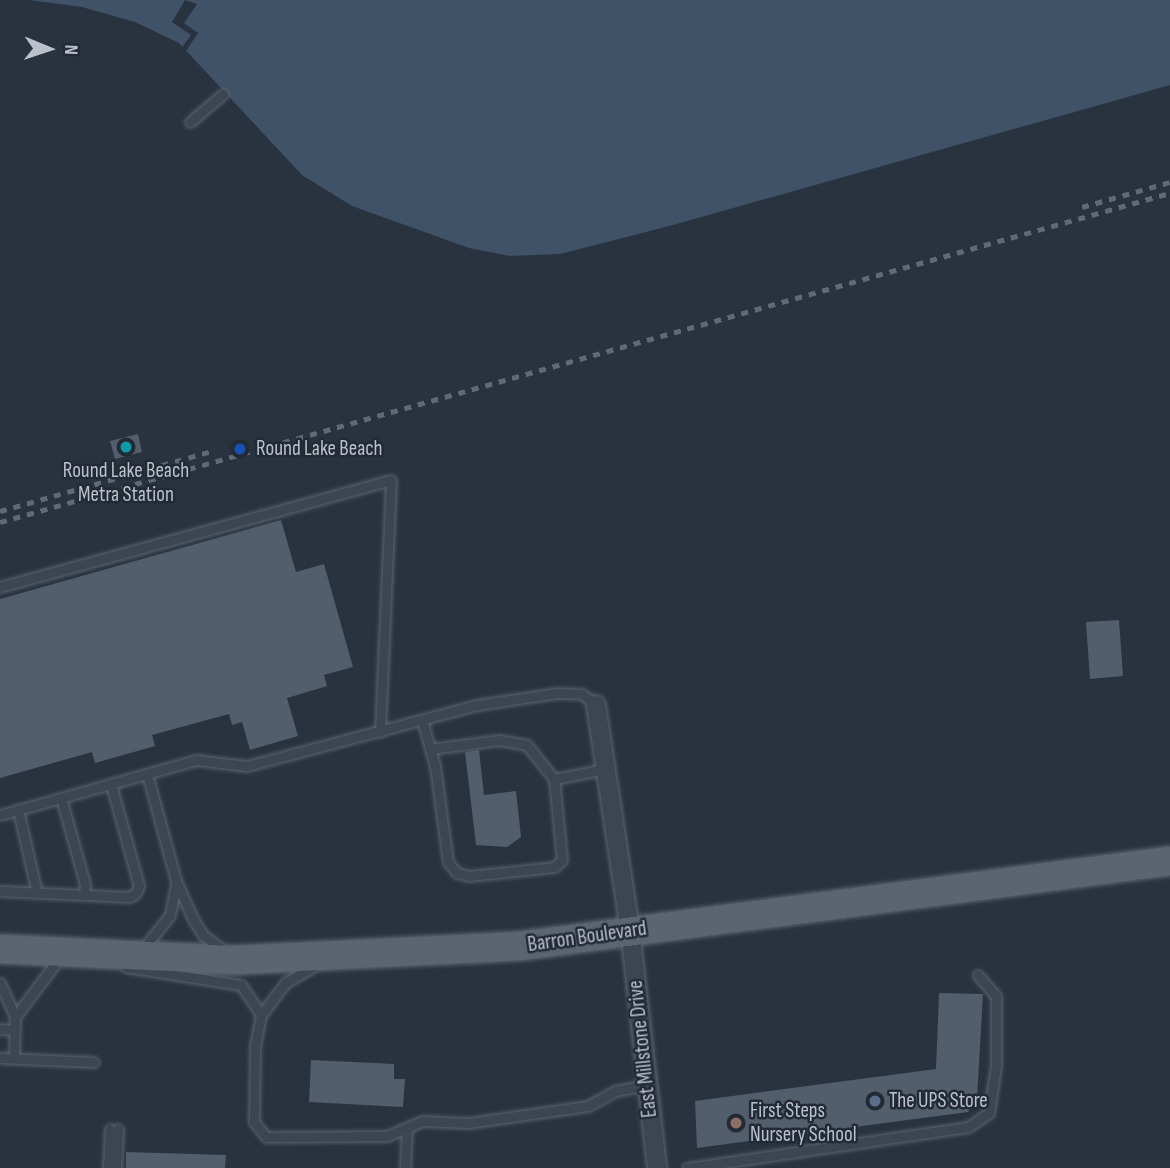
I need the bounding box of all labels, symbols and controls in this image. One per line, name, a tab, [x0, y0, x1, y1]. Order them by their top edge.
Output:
north arrow	[14, 14, 84, 84]
text: N	[59, 44, 82, 55]
place label: Round Lake Beach	[256, 436, 383, 462]
marker: Round Lake Beach Metra Station	[118, 439, 134, 455]
marker: Round Lake Beach	[230, 439, 250, 459]
place label: Round Lake Beach Metra Station	[63, 458, 189, 508]
street label: Barron Boulevard	[526, 916, 648, 958]
street label: East Millstone Drive	[623, 979, 663, 1119]
place label: The UPS Store	[889, 1088, 988, 1114]
marker: The UPS Store	[867, 1093, 883, 1109]
place label: First Steps Nursery School	[750, 1098, 857, 1148]
marker: First Steps Nursery School	[728, 1115, 744, 1131]

